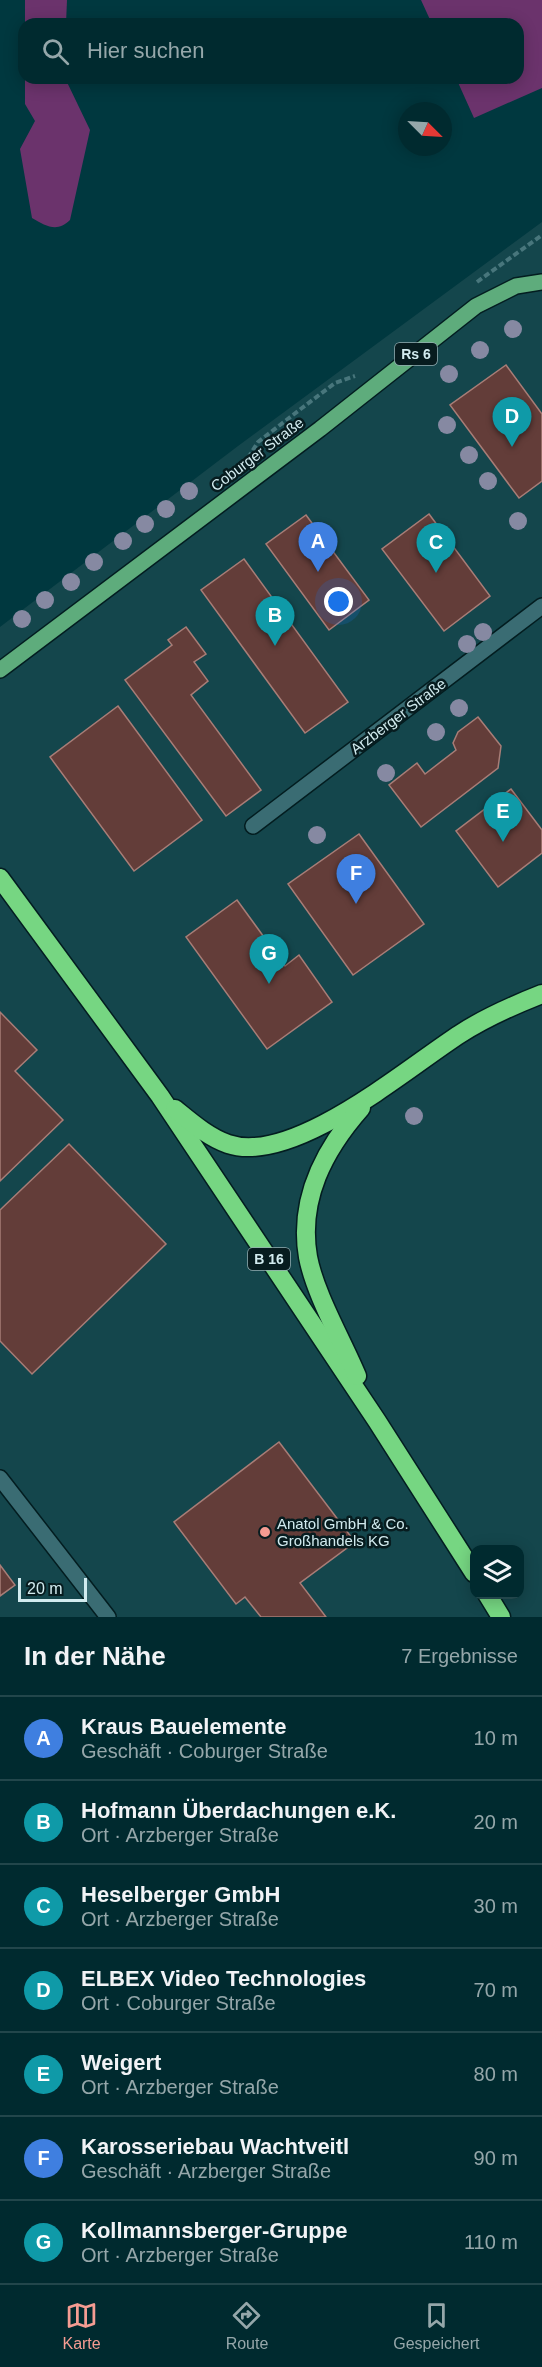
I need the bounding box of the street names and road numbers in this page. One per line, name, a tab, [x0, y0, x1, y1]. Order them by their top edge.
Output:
road number: Rs 6	[395, 343, 437, 365]
street label: Coburger Straße	[207, 414, 307, 494]
street label: Arzberger Straße	[347, 675, 449, 757]
road number: B 16	[248, 1248, 290, 1270]

